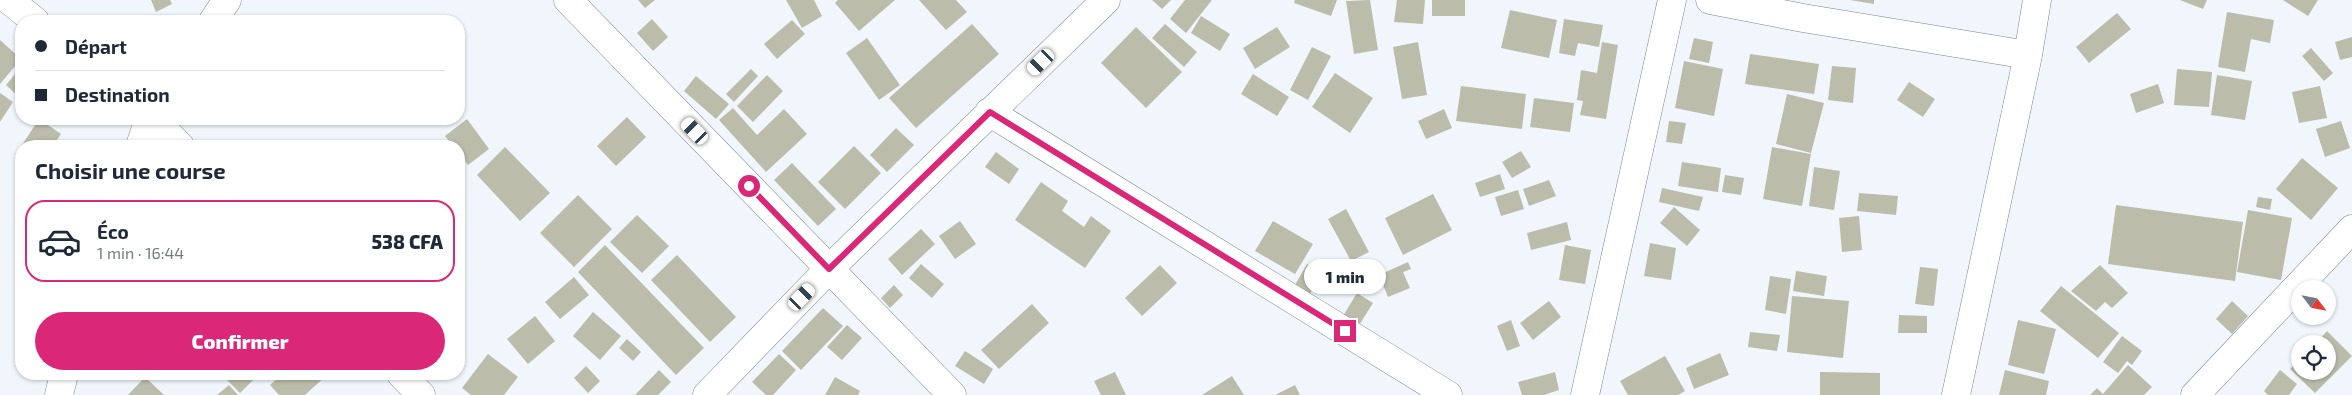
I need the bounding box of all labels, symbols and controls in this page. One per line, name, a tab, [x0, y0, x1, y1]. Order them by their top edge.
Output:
text: Départ	[65, 35, 127, 58]
car	[1025, 46, 1057, 78]
text: Destination	[65, 83, 170, 106]
car	[679, 115, 710, 147]
text: Choisir une course	[35, 157, 226, 183]
route start	[738, 175, 760, 197]
icon: car	[37, 219, 82, 264]
text: Éco	[97, 220, 129, 243]
text: 538 CFA	[371, 230, 443, 253]
text: 1 min · 16:44	[97, 243, 184, 262]
callout: 1 min	[1304, 258, 1386, 294]
text: 1 min	[1325, 267, 1365, 286]
north arrow	[2291, 280, 2336, 325]
map controls	[2291, 280, 2336, 380]
car	[786, 281, 817, 313]
button: Confirmer	[35, 312, 445, 370]
route end	[1334, 320, 1356, 342]
button: locate	[2291, 335, 2336, 380]

